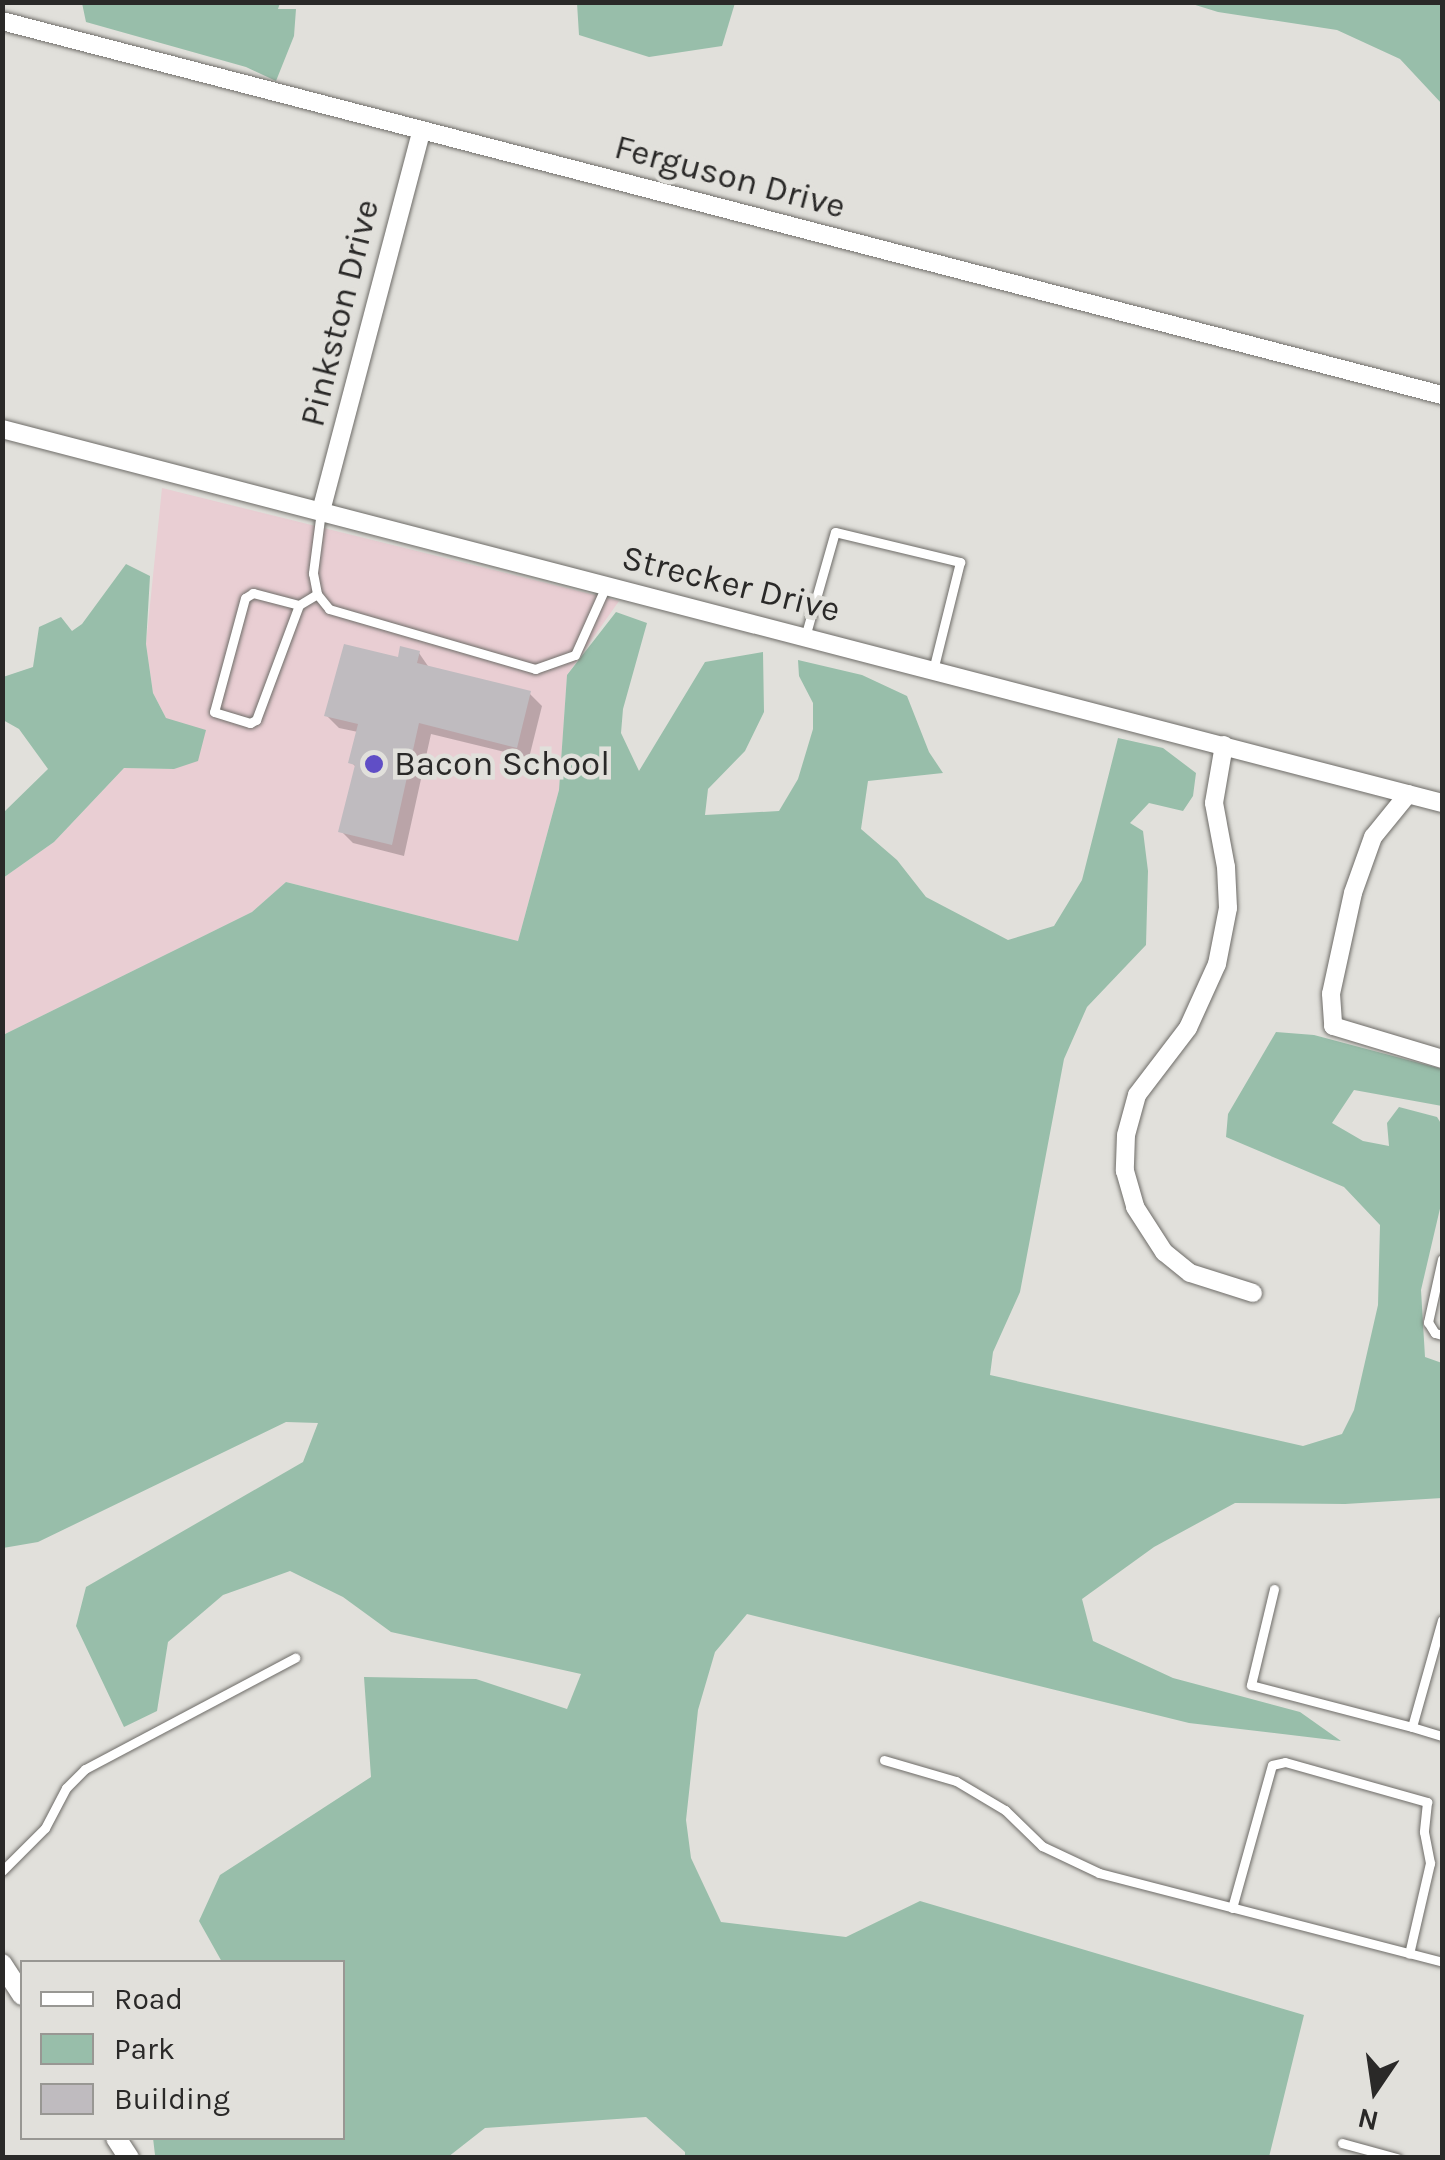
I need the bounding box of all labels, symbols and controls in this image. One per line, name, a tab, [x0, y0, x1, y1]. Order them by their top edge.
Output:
street label: Ferguson Drive	[610, 126, 850, 228]
street label: Pinkston Drive	[291, 195, 389, 431]
street label: Strecker Drive	[618, 537, 844, 631]
place label: Bacon School	[394, 743, 610, 785]
marker: Bacon School	[363, 753, 385, 775]
legend	[20, 1960, 345, 2140]
text: Road	[114, 1981, 183, 2017]
text: Park	[114, 2031, 175, 2067]
north arrow	[1325, 2040, 1425, 2140]
text: Building	[114, 2081, 230, 2117]
text: N	[1355, 2101, 1382, 2138]

